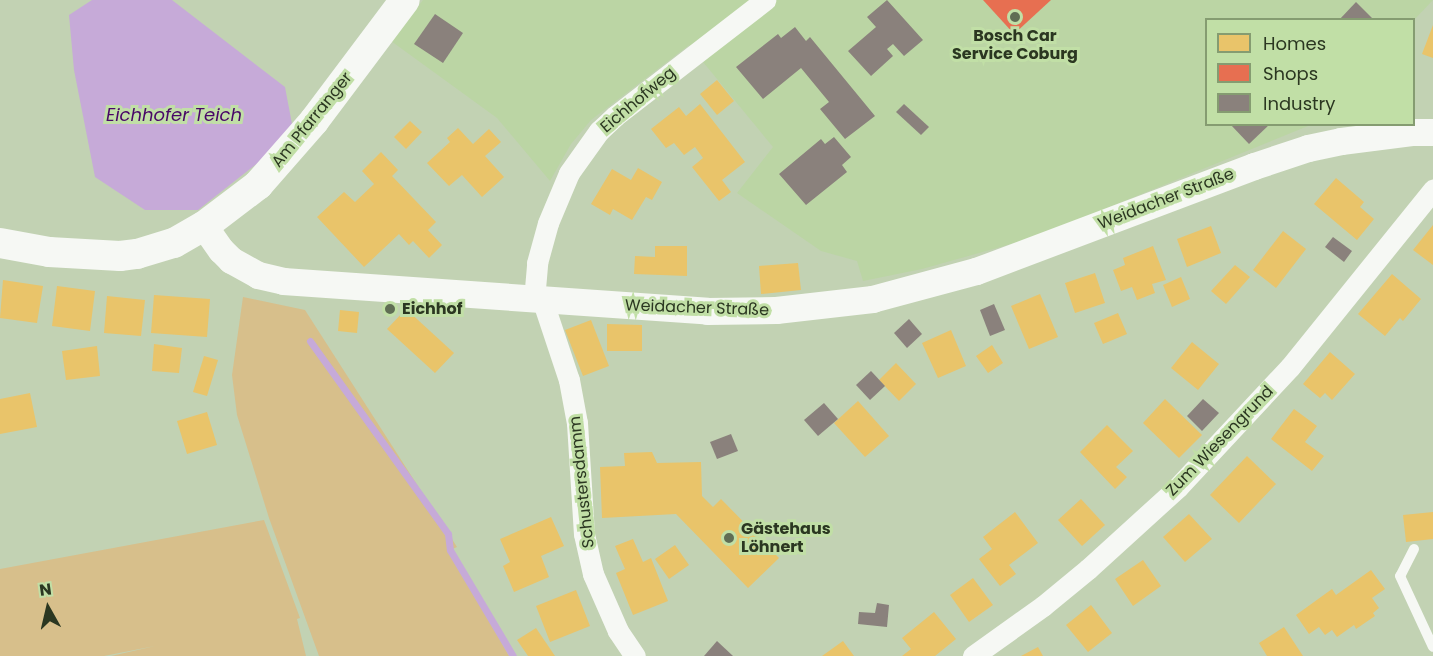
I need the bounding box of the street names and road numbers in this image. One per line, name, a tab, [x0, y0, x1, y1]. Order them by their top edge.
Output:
street label: Eichhofweg	[597, 63, 679, 137]
street label: Am Pfarranger	[268, 69, 356, 171]
street label: Weidacher Straße	[1095, 164, 1237, 234]
street label: Weidacher Straße	[625, 296, 769, 320]
street label: Zum Wiesengrund	[1162, 382, 1278, 500]
street label: Schustersdamm	[566, 415, 598, 549]

